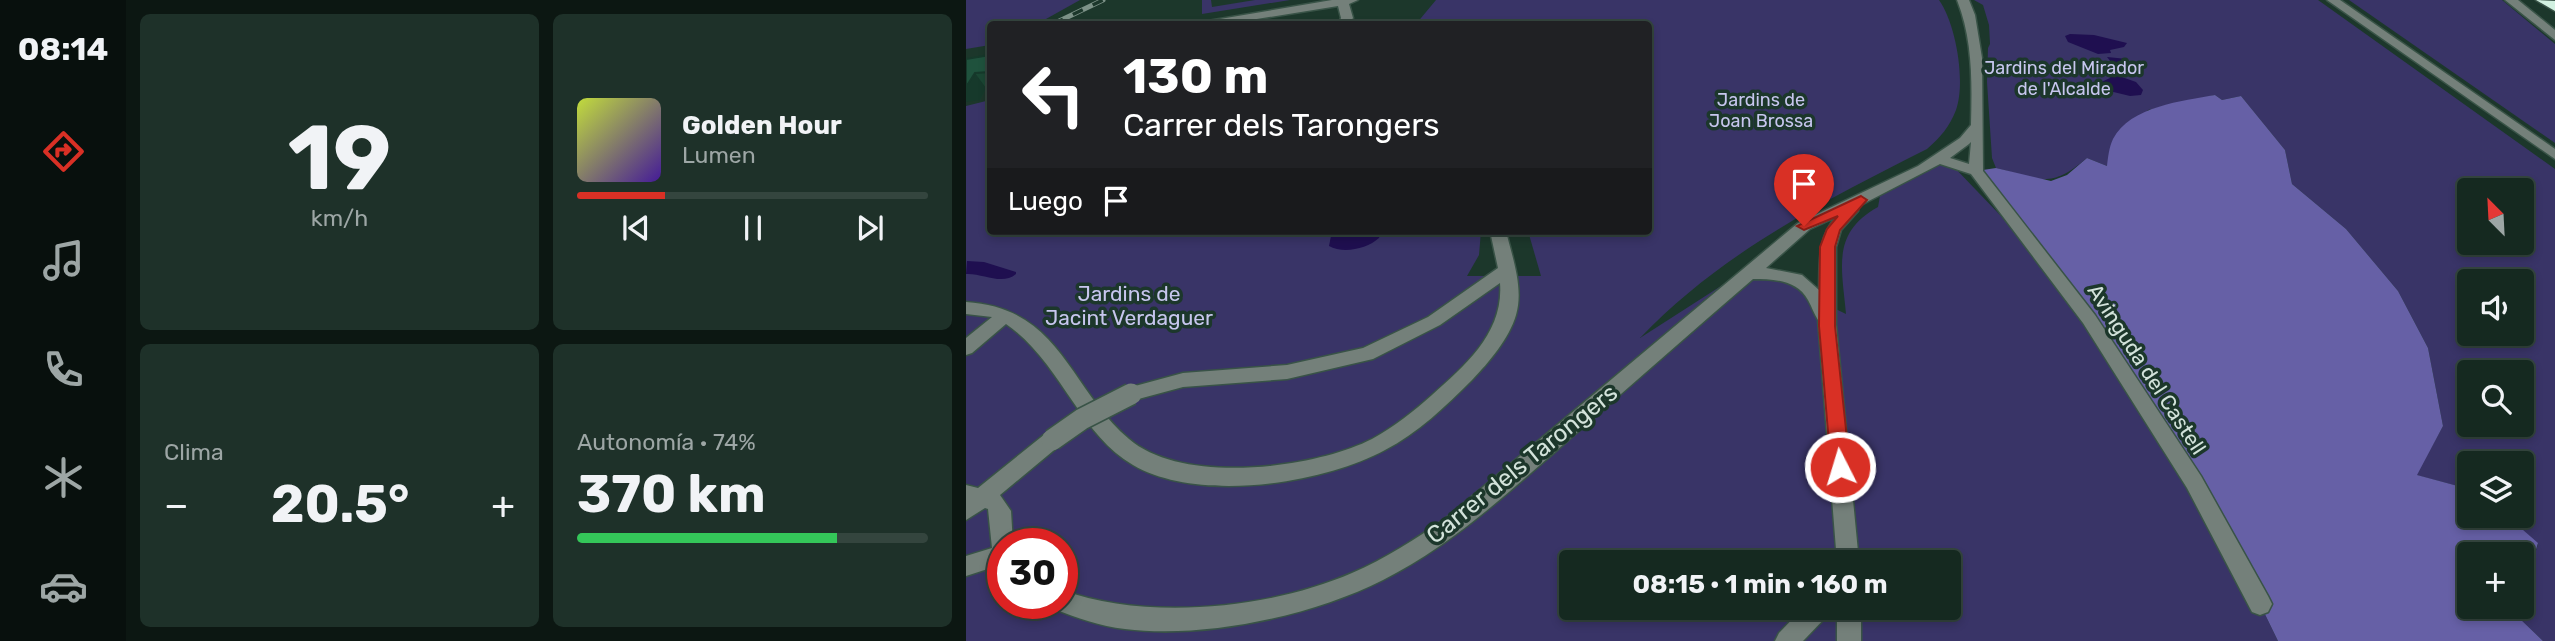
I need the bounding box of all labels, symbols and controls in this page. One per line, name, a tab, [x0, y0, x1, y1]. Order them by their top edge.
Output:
text: 08:14	[18, 30, 108, 68]
text: 130 m	[1123, 47, 1268, 105]
icon: left	[1008, 49, 1099, 140]
park label: Jardins del Mirador de l'Alcalde	[1984, 57, 2144, 100]
park label: Jardins de Joan Brossa	[1709, 89, 1813, 132]
text: 19	[288, 104, 391, 212]
text: Carrer dels Tarongers	[1123, 106, 1440, 144]
text: Golden Hour	[682, 110, 842, 141]
icon: directions	[39, 127, 88, 176]
text: Lumen	[682, 141, 756, 169]
pin	[1774, 154, 1834, 226]
icon: arrive	[1785, 165, 1823, 203]
north arrow	[2457, 178, 2534, 256]
map controls	[2457, 178, 2534, 619]
icon: arrive	[1097, 182, 1135, 220]
text: Luego	[1008, 186, 1083, 217]
text: km/h	[311, 204, 368, 232]
icon: previous	[617, 209, 655, 247]
icon: pause	[734, 209, 772, 247]
icon: next	[851, 209, 889, 247]
icon: music	[39, 236, 88, 285]
button: sound	[2457, 269, 2534, 346]
street label: Avinguda del Castell	[2083, 279, 2211, 459]
park label: Jardins de Jacint Verdaguer	[1045, 281, 1213, 330]
icon: phone	[39, 345, 88, 394]
button: search	[2457, 360, 2534, 437]
street label: Carrer dels Tarongers	[1421, 378, 1623, 550]
text: Autonomía · 74%	[577, 428, 756, 456]
position arrow	[1803, 430, 1877, 504]
text: Clima	[164, 438, 224, 466]
button: layers	[2457, 451, 2534, 528]
icon: climate	[39, 453, 88, 502]
text: 370 km	[577, 463, 766, 525]
text: 20.5°	[271, 473, 409, 535]
text: −	[164, 482, 189, 528]
text: +	[491, 482, 515, 528]
speed limit sign: 30	[987, 528, 1078, 619]
button: +	[2457, 542, 2534, 619]
icon: car	[39, 562, 88, 611]
text: 08:15 · 1 min · 160 m	[1632, 569, 1888, 600]

